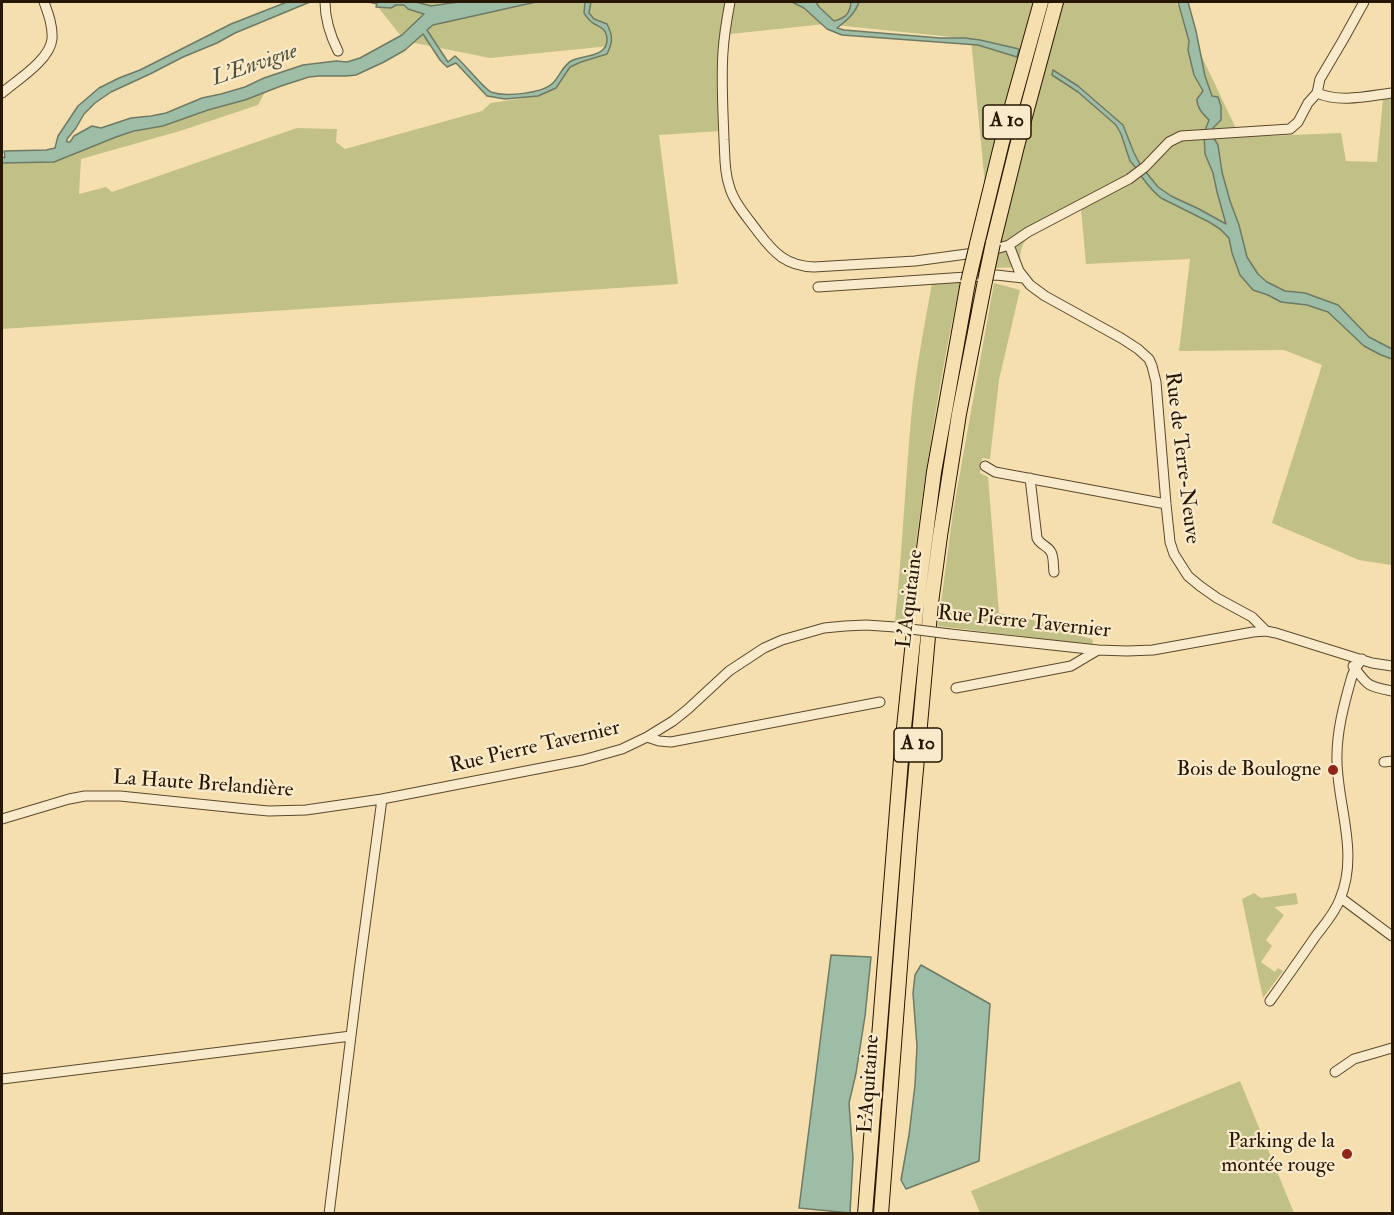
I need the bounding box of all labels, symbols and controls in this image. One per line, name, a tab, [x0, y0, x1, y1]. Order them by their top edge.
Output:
water label: L'Envigne	[209, 39, 301, 93]
road number: A 10	[983, 105, 1031, 139]
street label: Rue de Terre-Neuve	[1158, 371, 1204, 545]
street label: L'Aquitaine	[892, 548, 930, 650]
street label: Rue Pierre Tavernier	[936, 601, 1112, 645]
street label: Rue Pierre Tavernier	[447, 716, 623, 780]
road number: A 10	[894, 728, 942, 762]
place label: Bois de Boulogne	[1176, 757, 1321, 783]
marker: Bois de Boulogne	[1326, 763, 1340, 777]
street label: La Haute Brelandière	[112, 766, 294, 804]
street label: L'Aquitaine	[854, 1034, 886, 1134]
place label: Parking de la montée rouge	[1221, 1129, 1335, 1179]
marker: Parking de la montée rouge	[1340, 1147, 1354, 1161]

